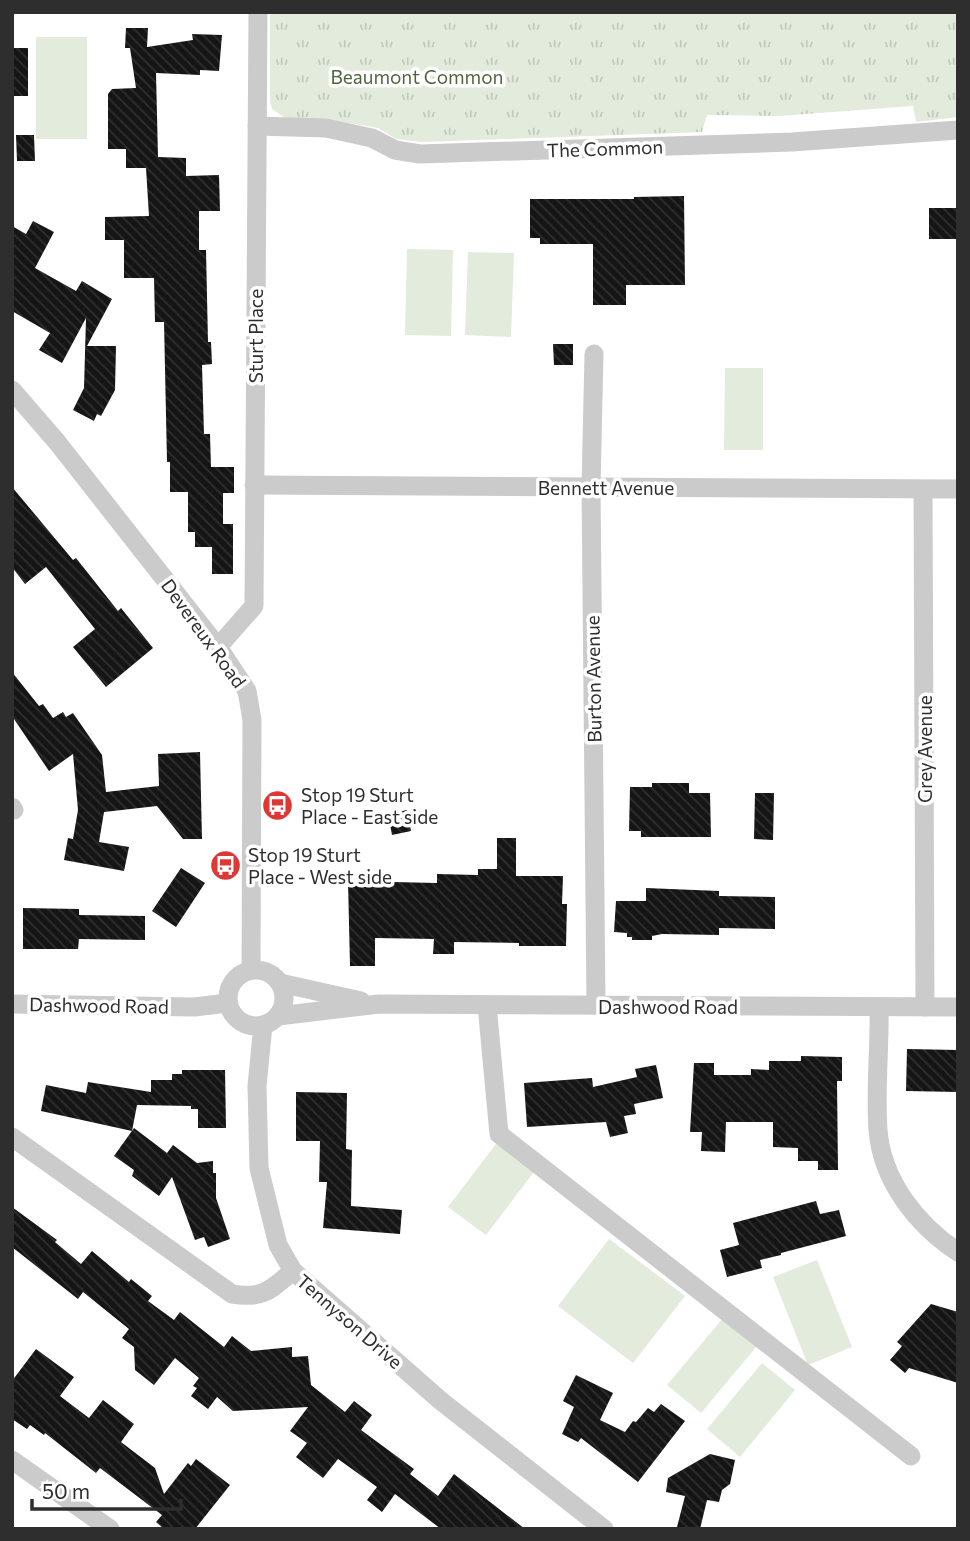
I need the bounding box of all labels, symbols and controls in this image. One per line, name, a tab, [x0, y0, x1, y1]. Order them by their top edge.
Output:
park label: Beaumont Common	[331, 65, 503, 88]
street label: The Common	[546, 134, 664, 162]
street label: Sturt Place	[244, 289, 267, 383]
street label: Bennett Avenue	[538, 476, 674, 499]
street label: Devereux Road	[157, 574, 251, 692]
street label: Burton Avenue	[580, 615, 606, 743]
street label: Grey Avenue	[913, 695, 936, 803]
place label: Stop 19 Sturt Place - East side	[301, 783, 438, 828]
bus stop icon: Stop 19 Sturt Place - East side	[261, 788, 295, 822]
place label: Stop 19 Sturt Place - West side	[248, 843, 392, 888]
bus stop icon: Stop 19 Sturt Place - West side	[208, 848, 242, 882]
street label: Dashwood Road	[29, 992, 169, 1018]
street label: Dashwood Road	[598, 995, 738, 1018]
street label: Tennyson Drive	[292, 1269, 408, 1373]
scale bar	[32, 1468, 180, 1512]
text: 50 m	[42, 1478, 90, 1503]

